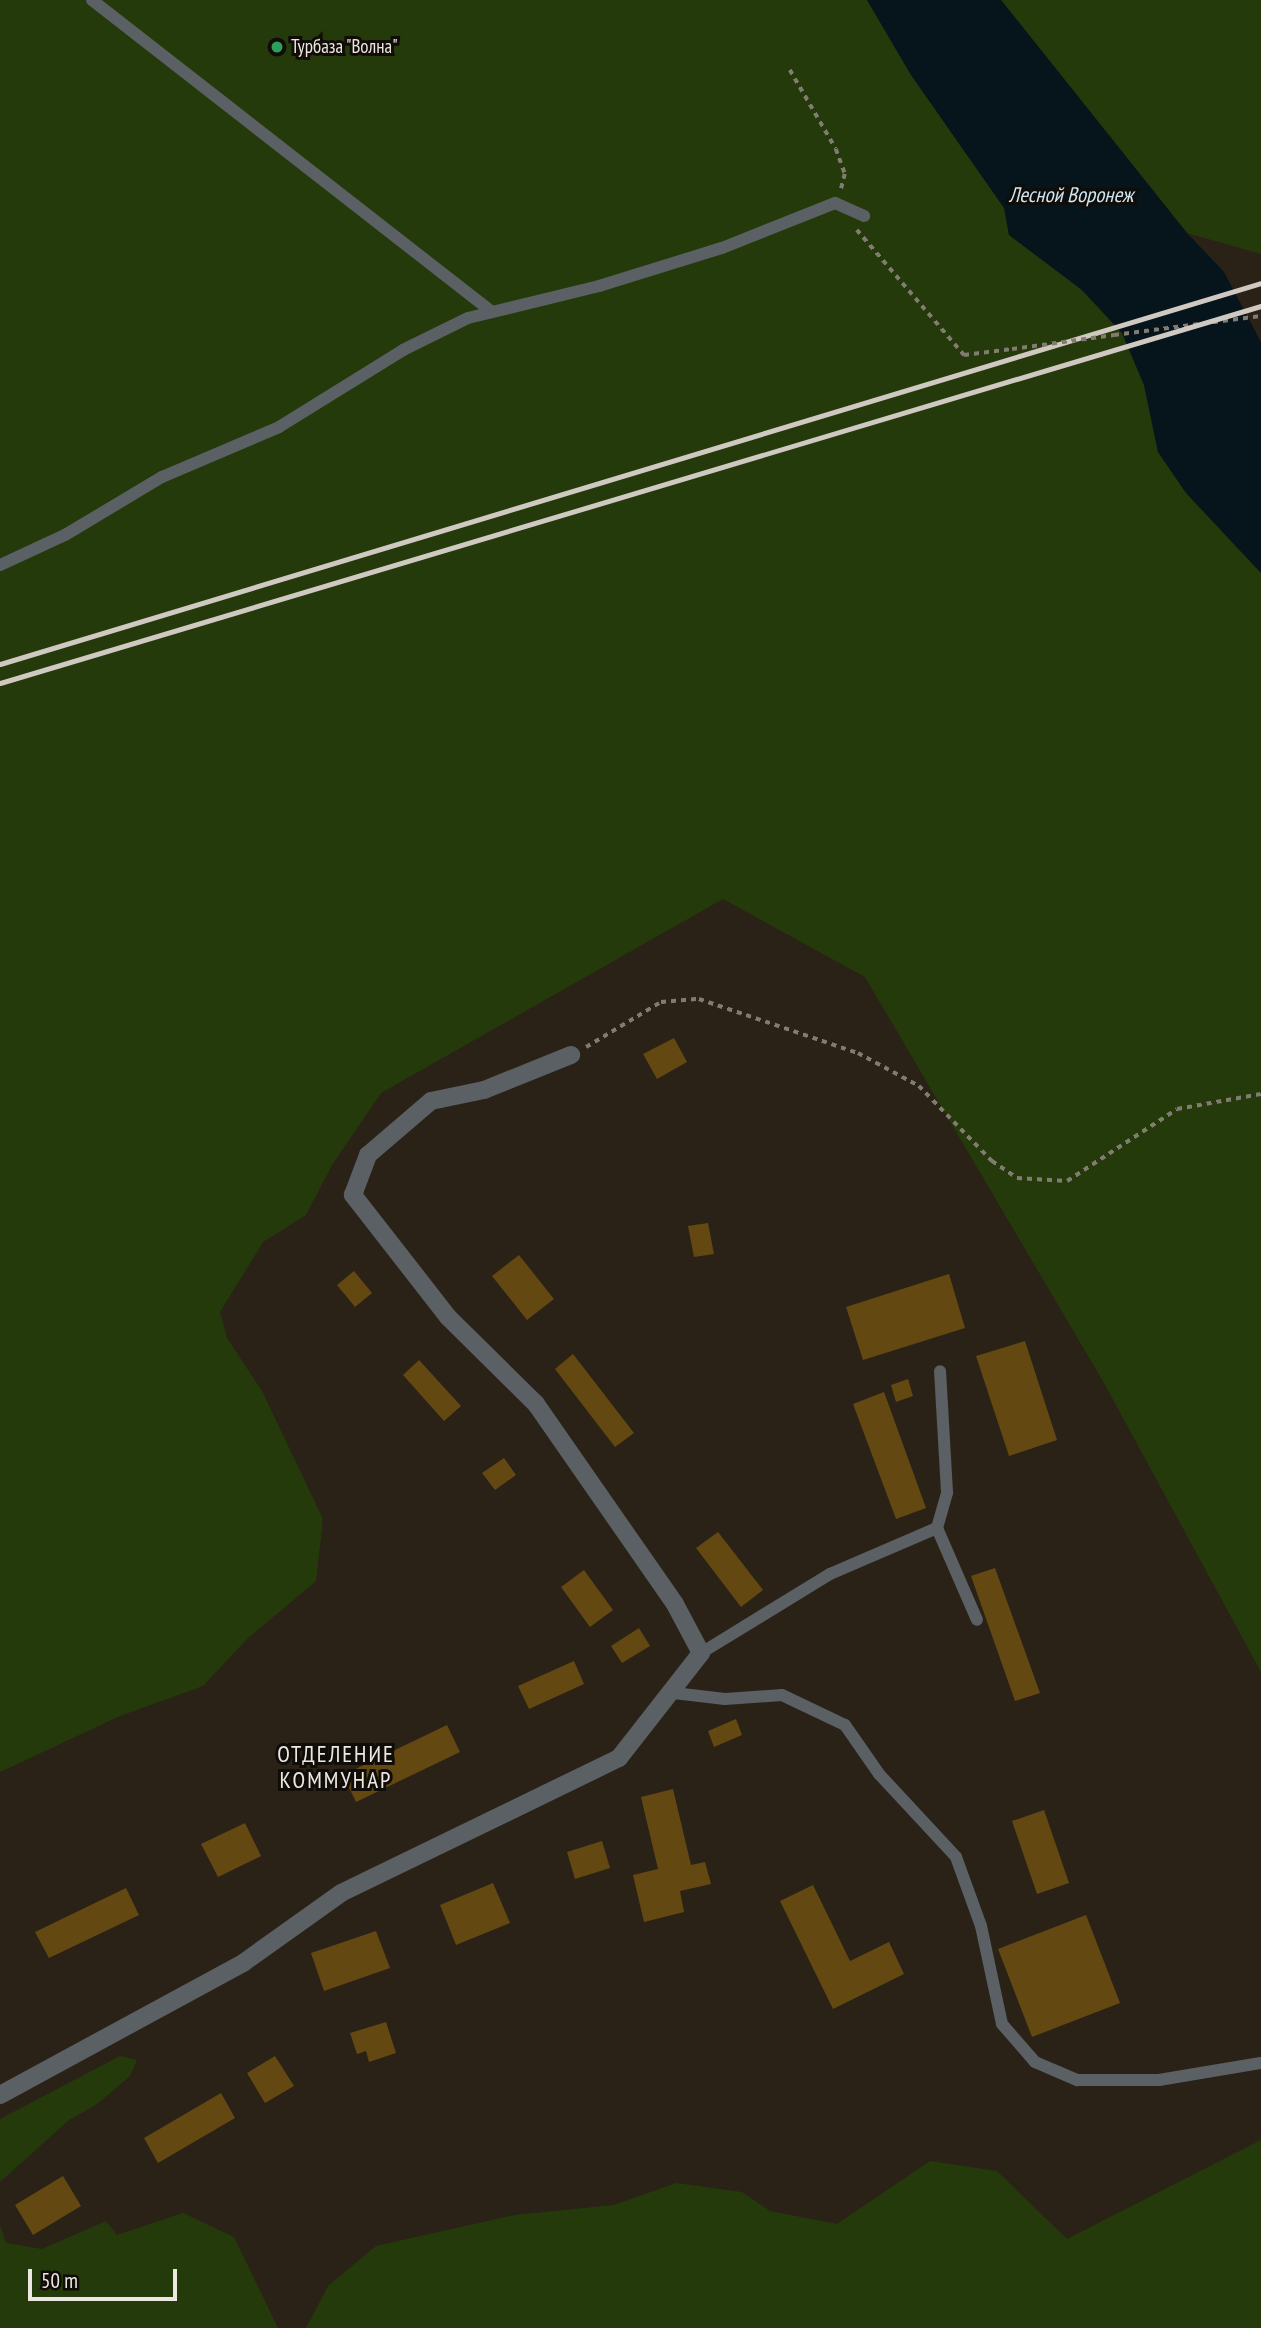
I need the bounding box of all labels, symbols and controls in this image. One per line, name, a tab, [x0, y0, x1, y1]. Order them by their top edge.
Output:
place label: Турбаза "Волна"	[291, 36, 399, 58]
marker: Турбаза "Волна"	[269, 39, 285, 55]
water label: Лесной Воронеж	[1009, 182, 1133, 208]
district label: ОТДЕЛЕНИЕ КОММУНАР	[278, 1740, 394, 1794]
scale bar	[32, 2254, 180, 2298]
text: 50 m	[41, 2267, 78, 2294]

